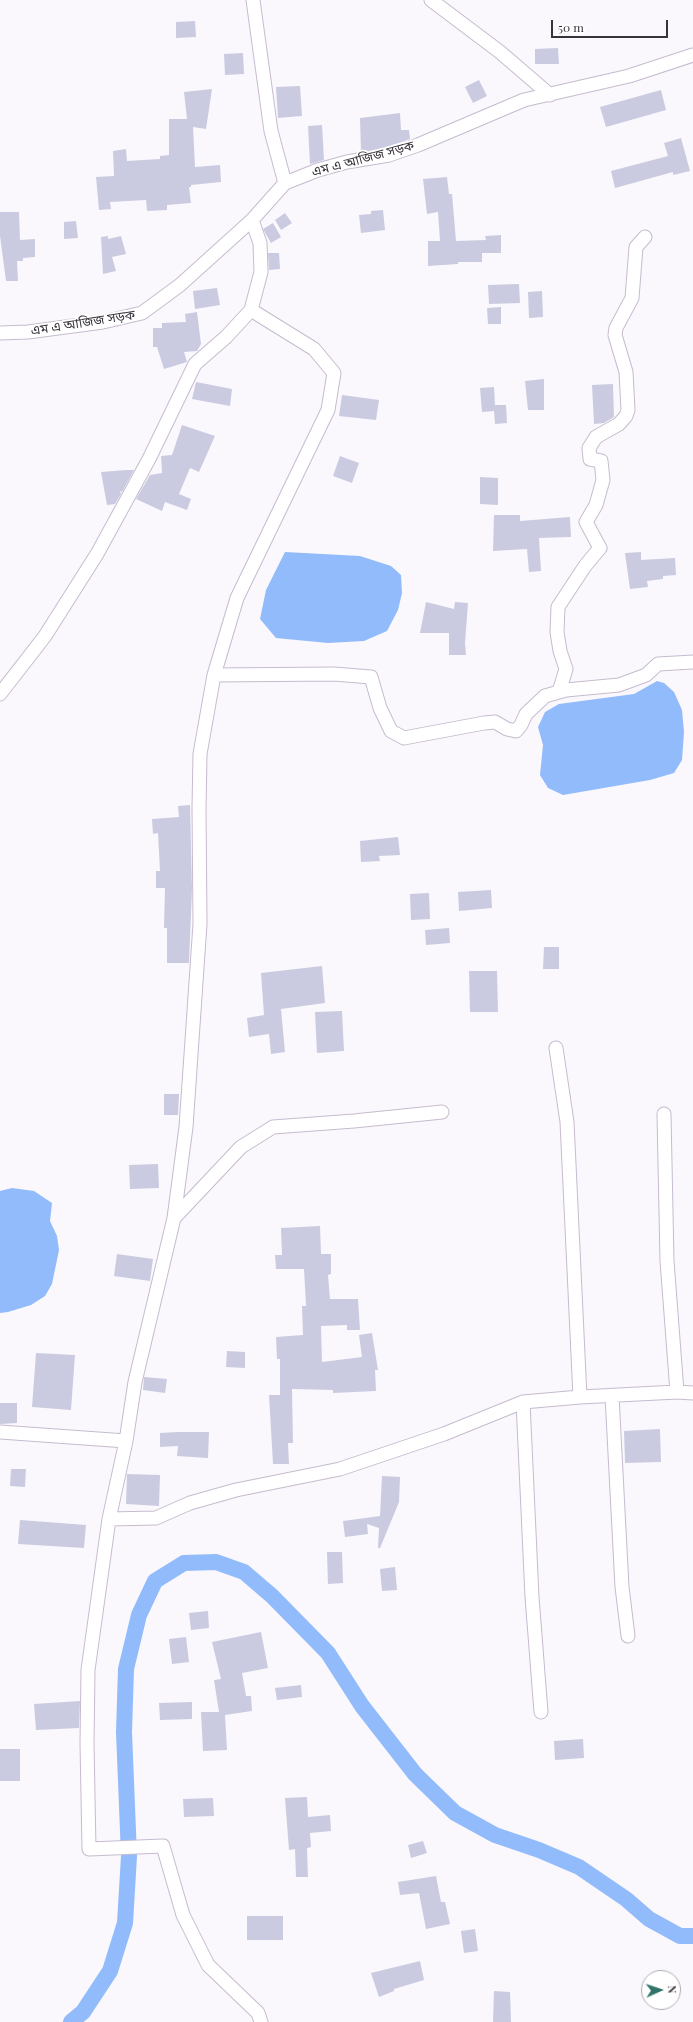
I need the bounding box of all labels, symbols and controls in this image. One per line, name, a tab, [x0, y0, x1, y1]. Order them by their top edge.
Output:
scale bar	[553, 12, 670, 38]
text: 50 m	[558, 19, 584, 35]
street label: এম এ আজিজ সড়ক	[310, 138, 416, 180]
street label: এম এ আজিজ সড়ক	[30, 307, 136, 339]
north arrow	[641, 1970, 681, 2010]
text: N	[665, 1985, 680, 1994]

